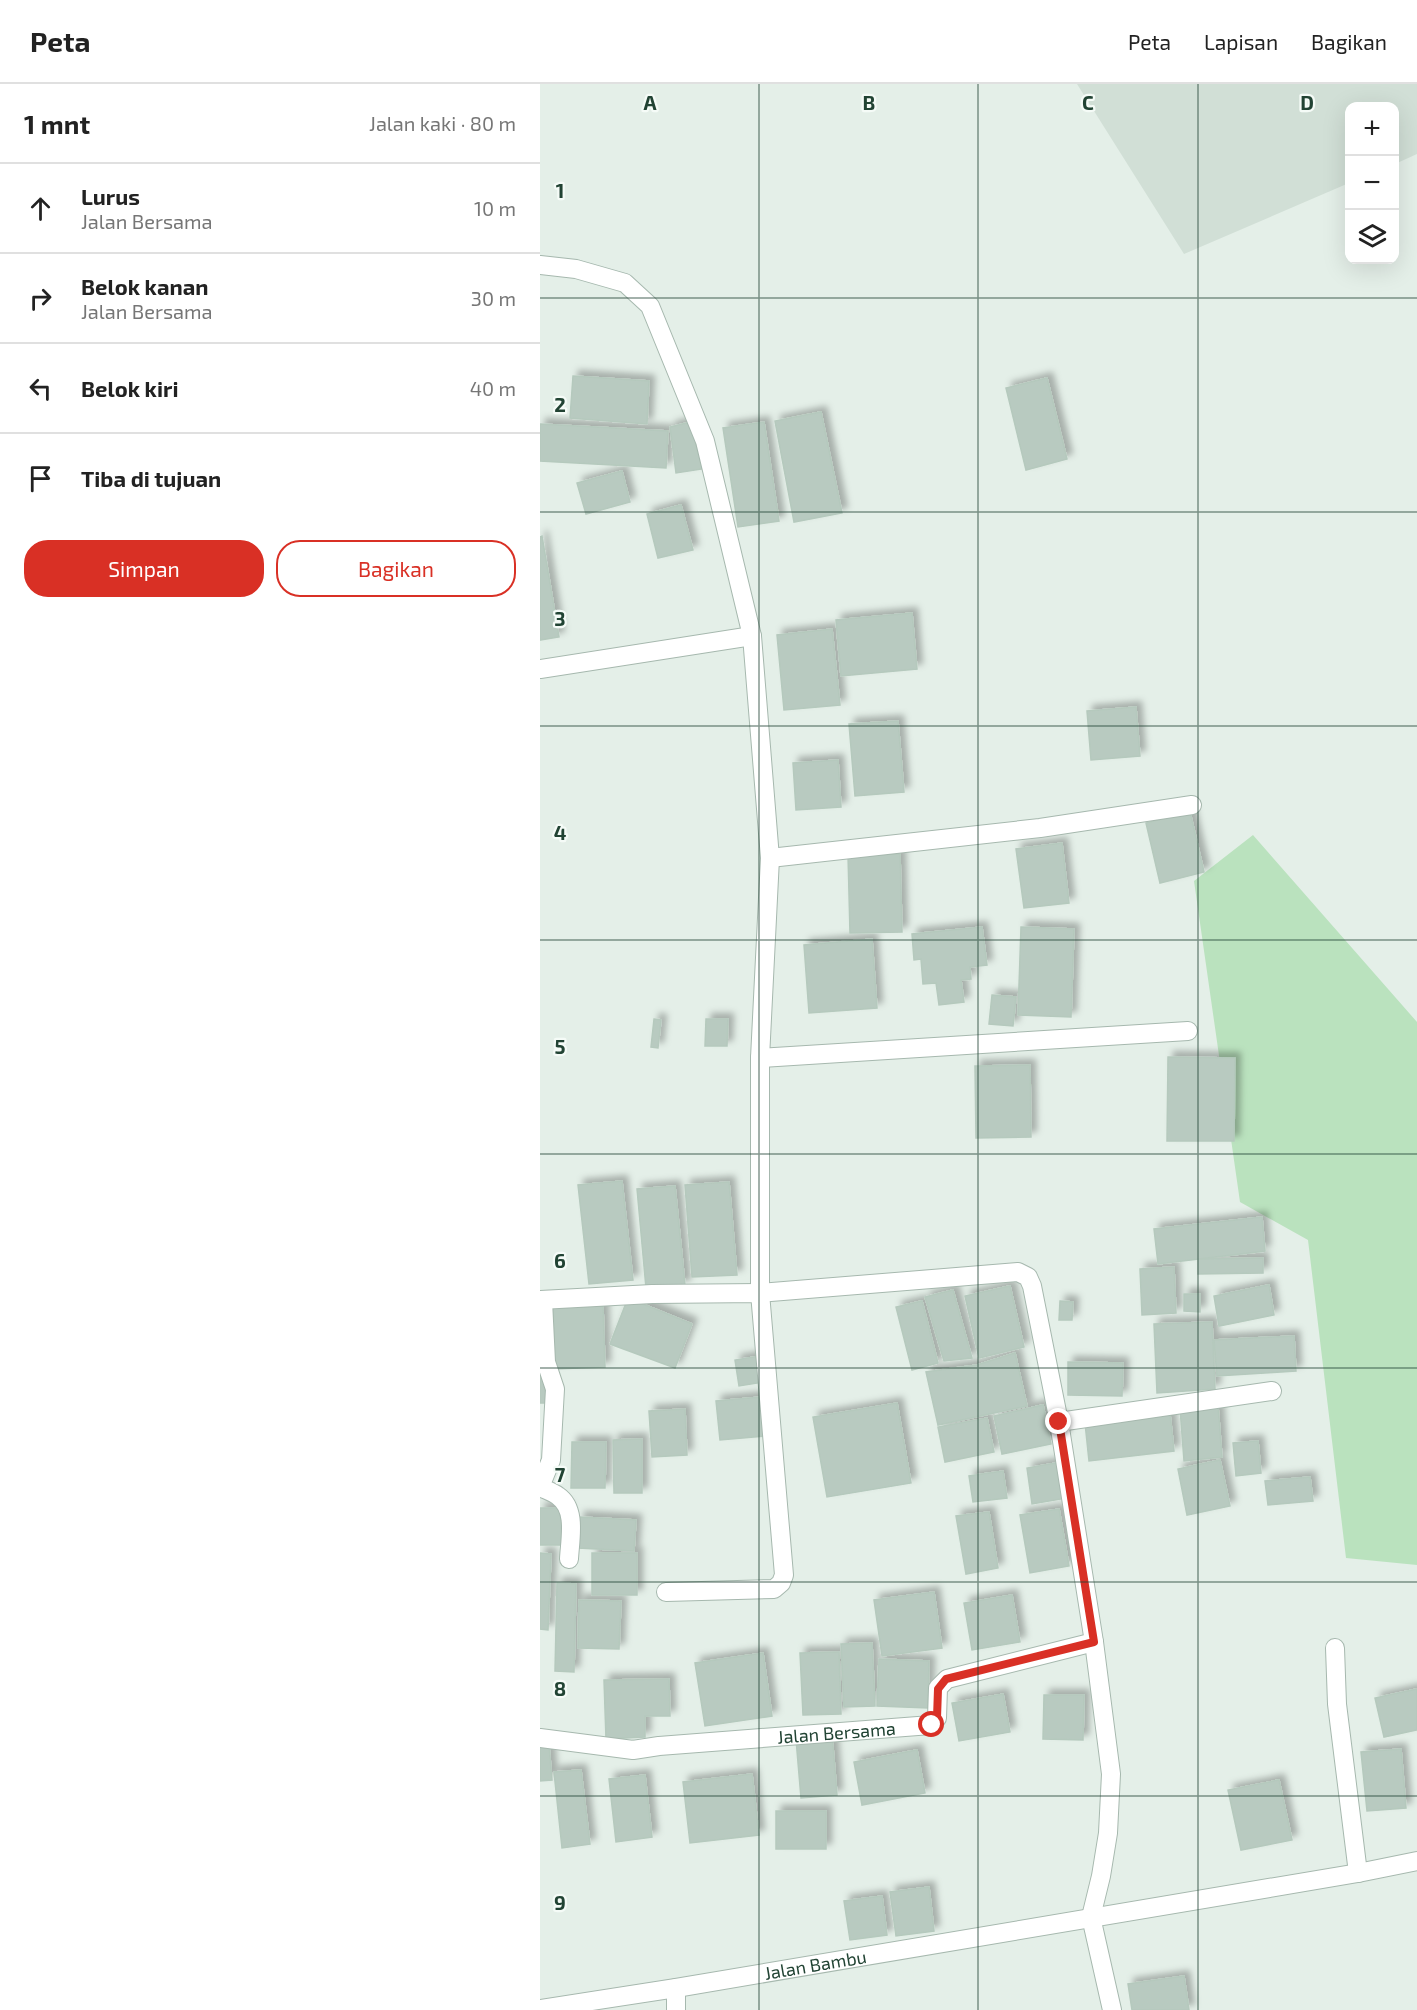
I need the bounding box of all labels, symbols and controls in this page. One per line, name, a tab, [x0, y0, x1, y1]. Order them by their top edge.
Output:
text: Peta	[30, 24, 90, 58]
text: Peta	[1128, 29, 1171, 54]
text: Lapisan	[1204, 29, 1278, 54]
text: Bagikan	[1311, 29, 1387, 54]
text: A	[643, 90, 657, 114]
text: B	[863, 90, 875, 114]
text: C	[1082, 90, 1094, 114]
text: D	[1300, 90, 1314, 114]
map controls	[1345, 102, 1399, 264]
button: +	[1345, 102, 1399, 156]
text: 1 mnt	[24, 108, 90, 139]
text: Jalan kaki · 80 m	[369, 111, 516, 135]
button: −	[1345, 156, 1399, 210]
text: 1	[556, 178, 564, 202]
text: Lurus	[81, 183, 140, 209]
icon: ahead	[24, 192, 57, 225]
text: 10 m	[474, 196, 516, 220]
text: Jalan Bersama	[81, 209, 213, 233]
button: layers	[1345, 210, 1399, 264]
text: Belok kanan	[81, 273, 208, 299]
icon: right	[24, 282, 57, 315]
text: 30 m	[471, 286, 516, 310]
text: Jalan Bersama	[81, 299, 213, 323]
icon: left	[24, 372, 57, 405]
text: Belok kiri	[81, 375, 178, 401]
text: 40 m	[470, 376, 516, 400]
text: 2	[554, 392, 566, 416]
icon: arrive	[24, 462, 57, 495]
text: Tiba di tujuan	[81, 465, 221, 491]
button: Simpan	[24, 540, 264, 597]
button: Bagikan	[276, 540, 516, 597]
text: 3	[554, 606, 566, 630]
text: 4	[554, 820, 567, 844]
text: 5	[554, 1034, 566, 1058]
text: 6	[554, 1248, 566, 1272]
route end	[1045, 1408, 1071, 1434]
text: 7	[555, 1462, 566, 1486]
text: 8	[554, 1676, 566, 1700]
route start	[918, 1711, 944, 1737]
street label: Jalan Bersama	[776, 1717, 896, 1748]
text: 9	[554, 1890, 566, 1914]
street label: Jalan Bambu	[763, 1945, 868, 1984]

